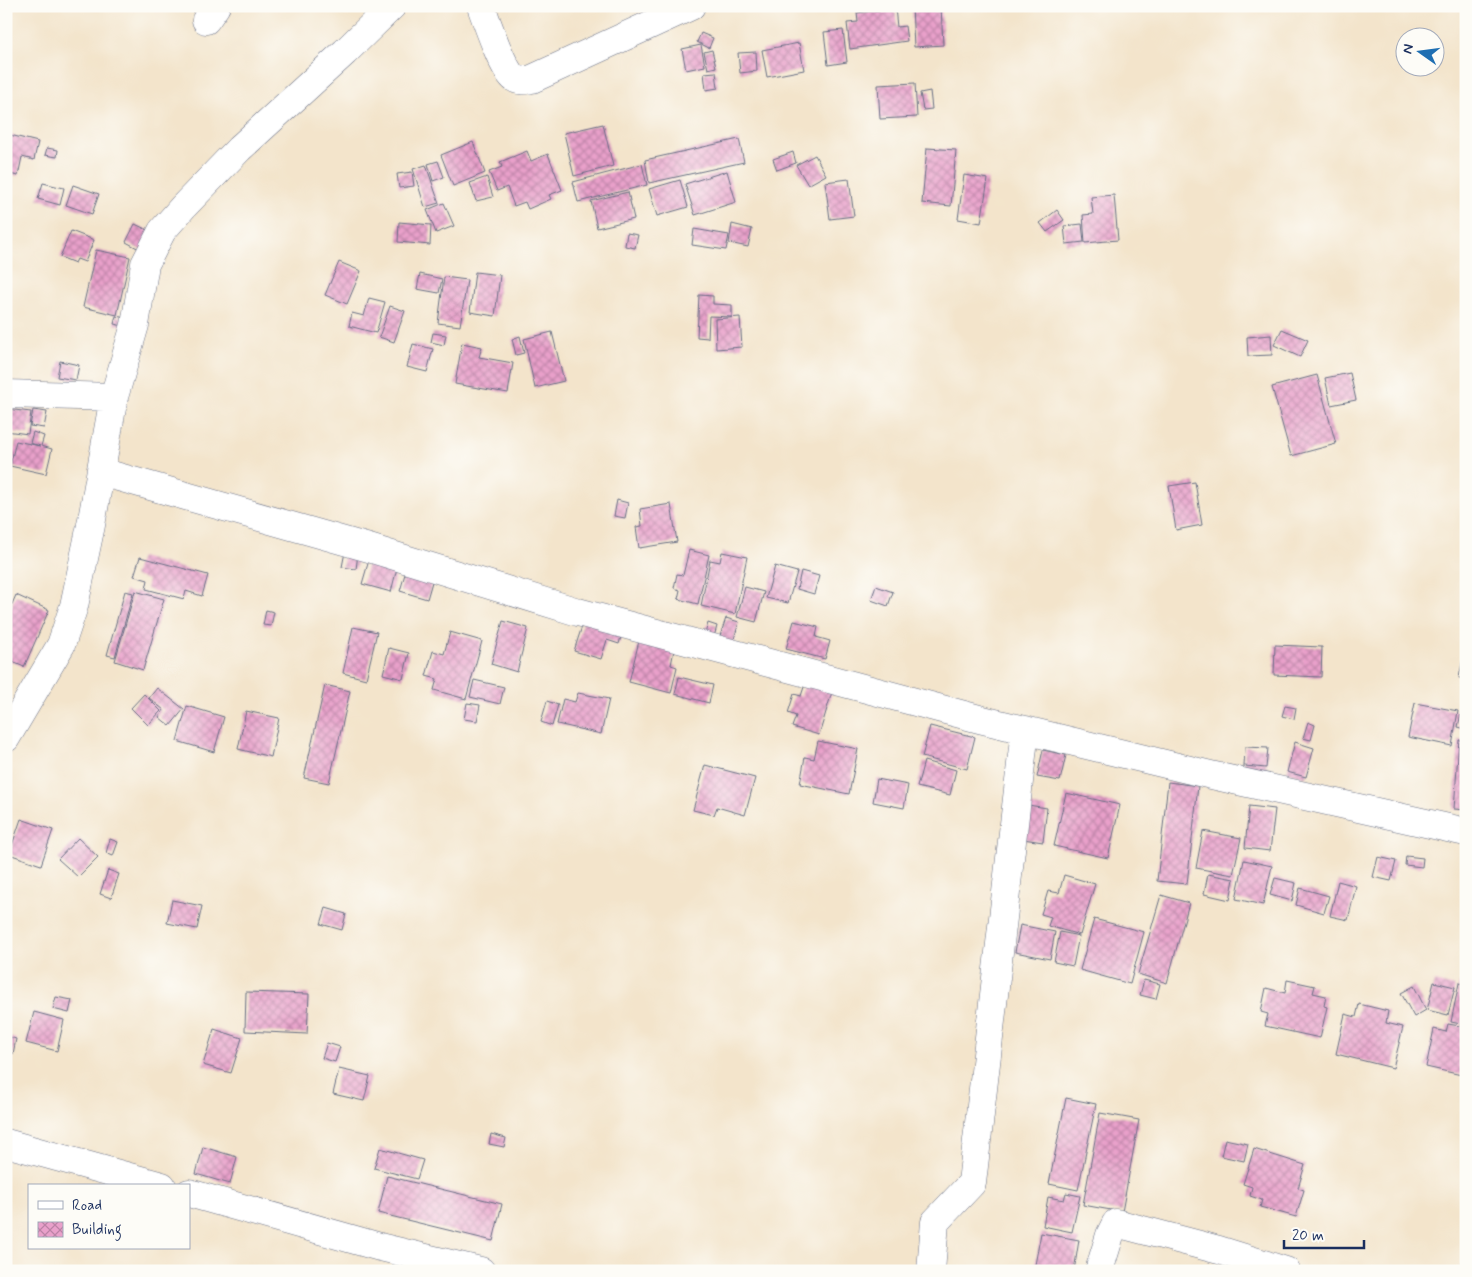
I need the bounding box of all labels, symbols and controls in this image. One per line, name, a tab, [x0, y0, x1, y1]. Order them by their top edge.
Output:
north arrow	[1394, 28, 1444, 78]
text: N	[1398, 42, 1418, 56]
legend	[28, 1184, 190, 1250]
text: Road	[72, 1196, 102, 1216]
scale bar	[1284, 1217, 1364, 1249]
text: Building	[72, 1220, 122, 1241]
text: 20 m	[1292, 1226, 1324, 1246]

